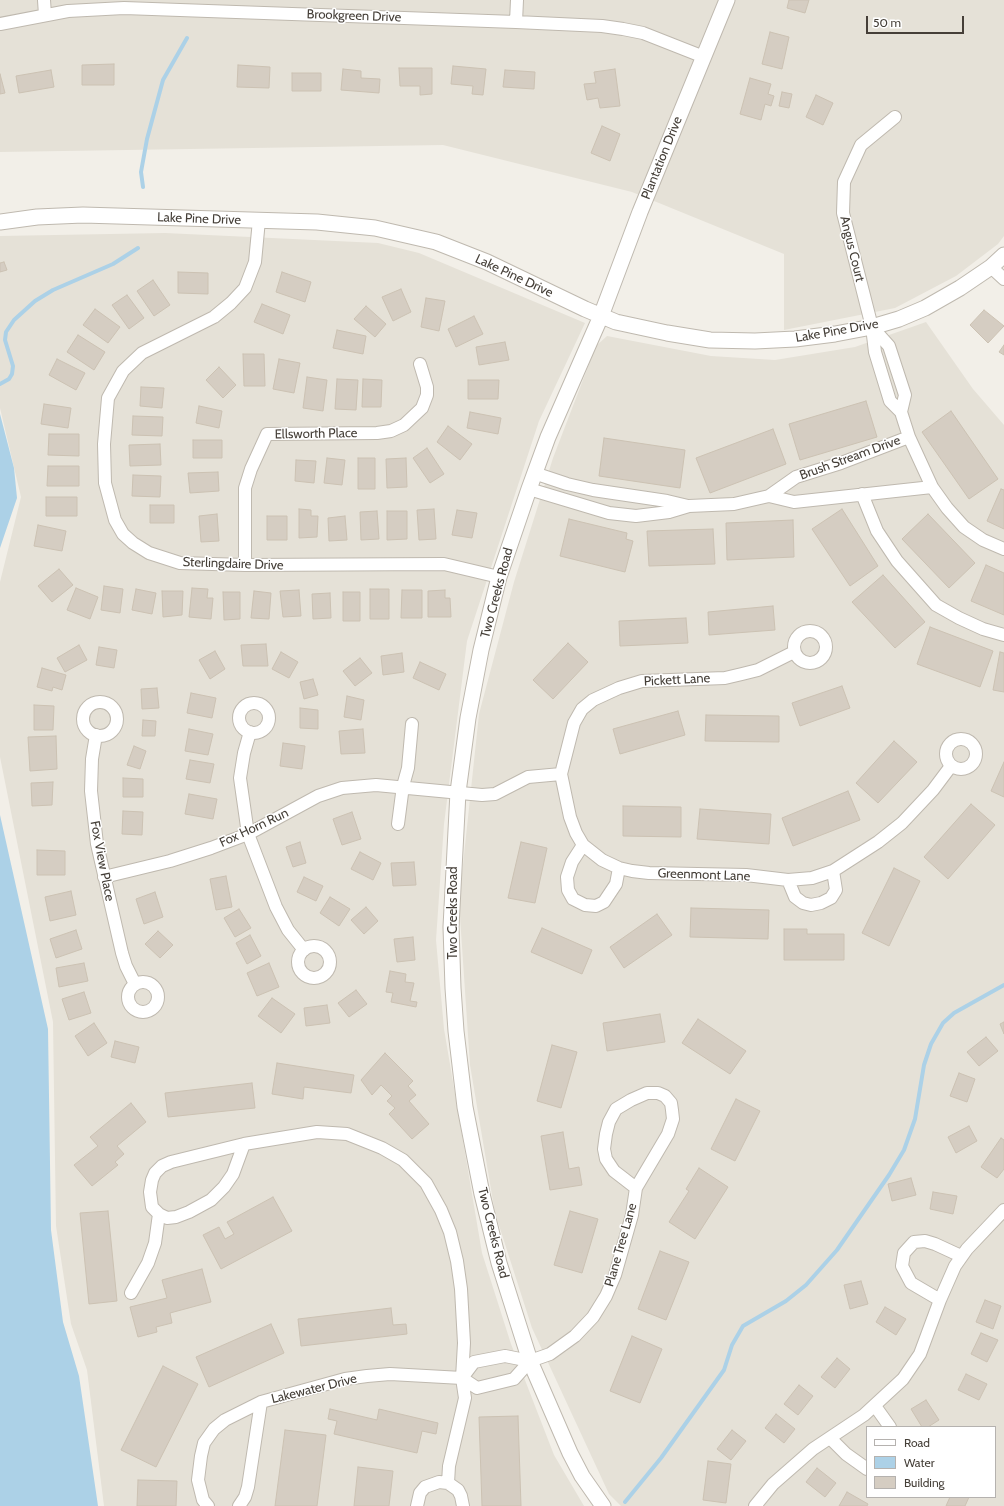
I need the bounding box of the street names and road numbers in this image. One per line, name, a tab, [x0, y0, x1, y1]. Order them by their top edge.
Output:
street label: Brookgreen Drive	[306, 7, 402, 25]
street label: Plantation Drive	[638, 114, 686, 202]
street label: Lake Pine Drive	[157, 210, 241, 228]
street label: Angus Court	[836, 215, 868, 283]
street label: Lake Pine Drive	[473, 251, 555, 301]
street label: Lake Pine Drive	[794, 316, 880, 346]
street label: Ellsworth Place	[274, 425, 358, 443]
street label: Brush Stream Drive	[798, 433, 902, 483]
street label: Two Creeks Road	[477, 546, 517, 640]
street label: Sterlingdaire Drive	[182, 554, 284, 574]
street label: Pickett Lane	[643, 670, 711, 690]
street label: Fox Horn Run	[217, 805, 291, 851]
street label: Fox View Place	[87, 819, 117, 903]
street label: Greenmont Lane	[657, 866, 751, 884]
street label: Two Creeks Road	[445, 867, 461, 959]
street label: Two Creeks Road	[474, 1186, 512, 1280]
street label: Plane Tree Lane	[602, 1201, 640, 1289]
street label: Lakewater Drive	[270, 1371, 358, 1407]

